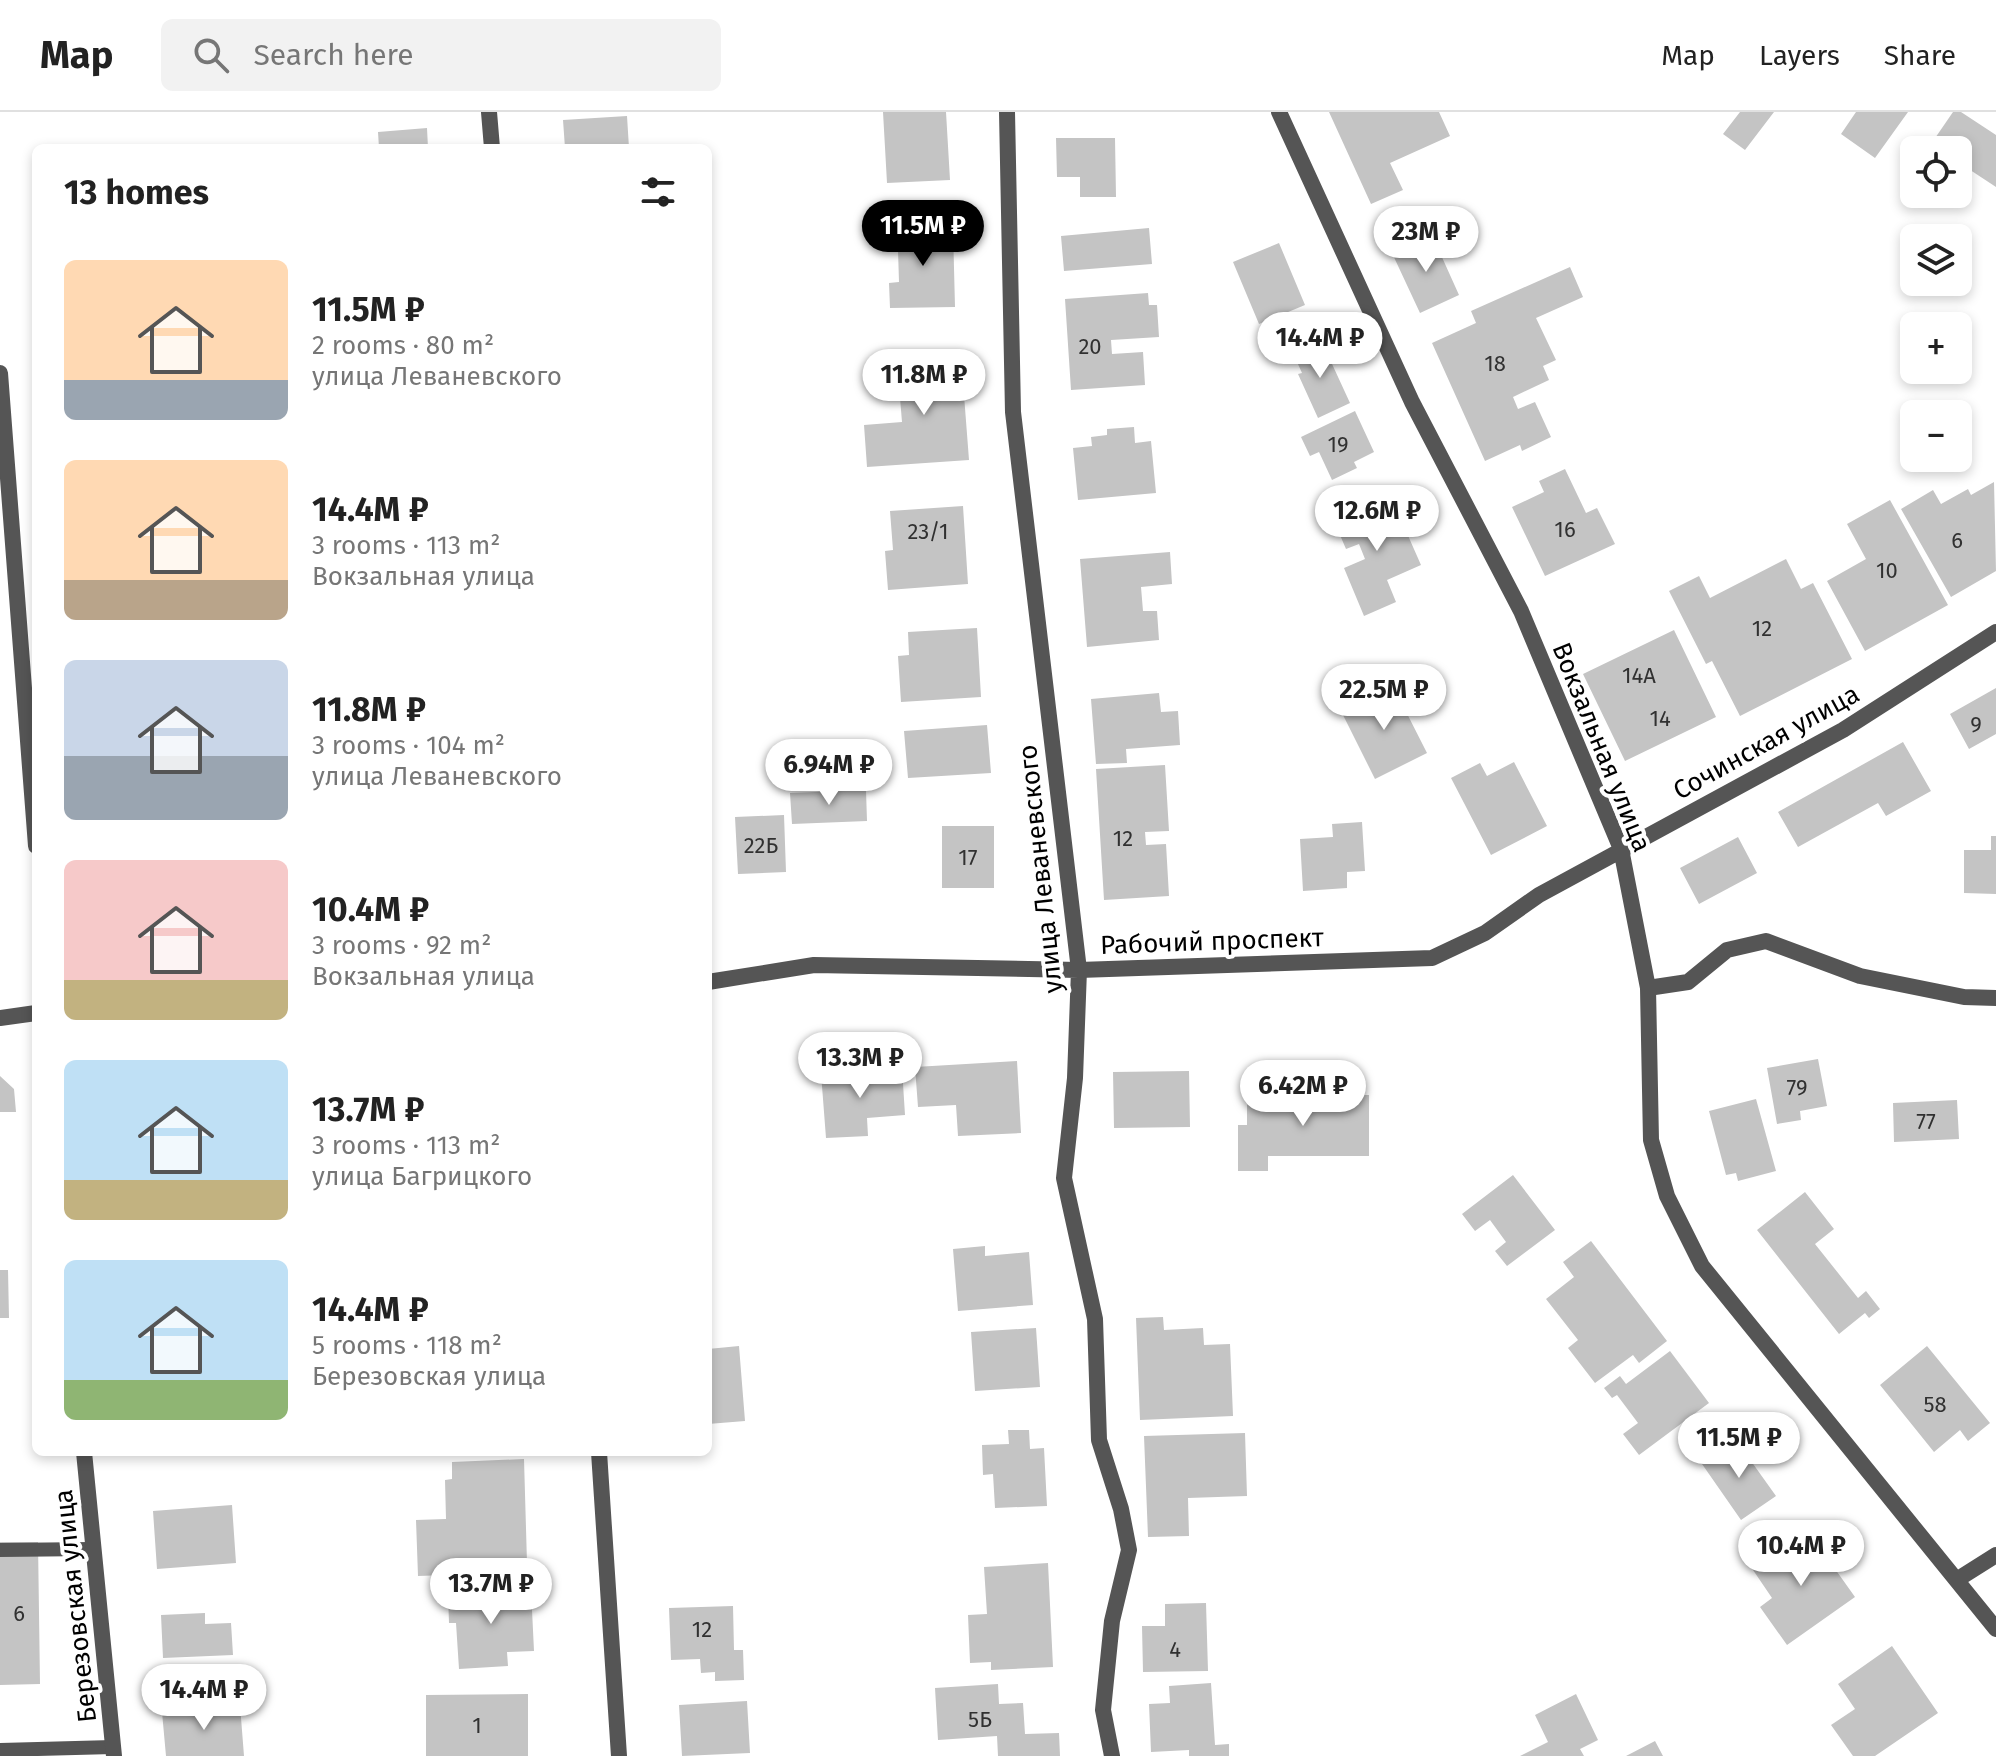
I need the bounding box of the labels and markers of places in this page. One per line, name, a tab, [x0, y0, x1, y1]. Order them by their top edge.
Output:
pin: 11.5M ₽	[849, 200, 997, 268]
pin: 23M ₽	[1370, 206, 1482, 274]
pin: 14.4M ₽	[1246, 312, 1394, 380]
pin: 11.8M ₽	[850, 349, 998, 417]
pin: 12.6M ₽	[1303, 485, 1451, 553]
pin: 22.5M ₽	[1310, 664, 1458, 732]
pin: 6.94M ₽	[755, 739, 903, 807]
pin: 13.3M ₽	[786, 1032, 934, 1100]
pin: 6.42M ₽	[1229, 1060, 1377, 1128]
pin: 11.5M ₽	[1665, 1412, 1813, 1480]
pin: 10.4M ₽	[1727, 1520, 1875, 1588]
pin: 13.7M ₽	[417, 1558, 565, 1626]
pin: 14.4M ₽	[130, 1664, 278, 1732]

